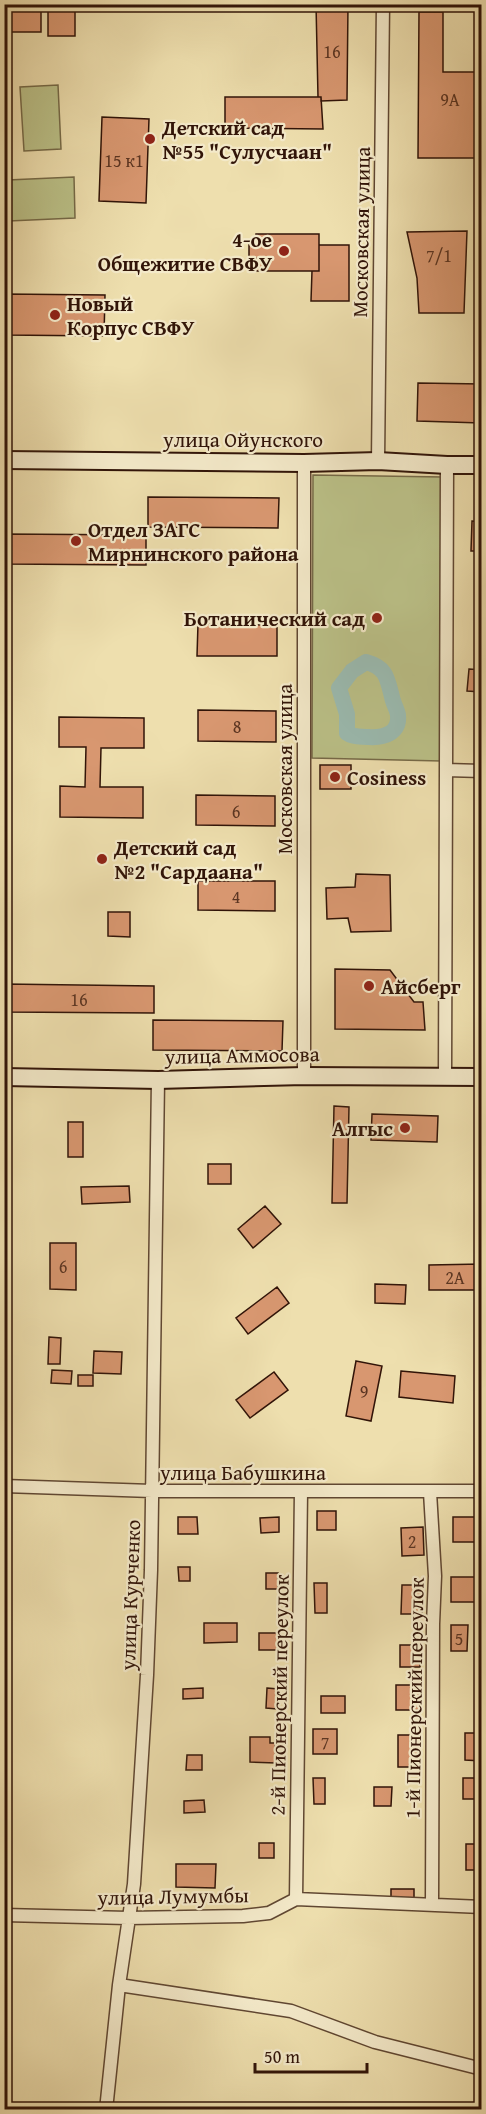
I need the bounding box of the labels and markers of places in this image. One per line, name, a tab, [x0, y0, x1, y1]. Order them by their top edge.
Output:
place label: Детский сад №55 "Сулусчаан"	[161, 112, 332, 167]
marker: Детский сад №55 "Сулусчаан"	[143, 132, 157, 146]
place label: 4-ое Общежитие СВФУ	[98, 224, 273, 279]
marker: 4-ое Общежитие СВФУ	[277, 244, 291, 258]
place label: Новый Корпус СВФУ	[67, 288, 195, 343]
marker: Новый Корпус СВФУ	[48, 308, 62, 322]
place label: Отдел ЗАГС Мирнинского района	[88, 514, 299, 569]
marker: Отдел ЗАГС Мирнинского района	[69, 534, 83, 548]
place label: Ботанический сад	[184, 603, 365, 634]
marker: Ботанический сад	[370, 611, 384, 625]
place label: Cosiness	[347, 762, 426, 793]
marker: Cosiness	[328, 770, 342, 784]
place label: Детский сад №2 "Сардаана"	[113, 832, 263, 887]
marker: Детский сад №2 "Сардаана"	[95, 852, 109, 866]
place label: Айсберг	[381, 971, 461, 1002]
marker: Айсберг	[362, 979, 376, 993]
place label: Алгыс	[332, 1113, 393, 1144]
marker: Алгыс	[398, 1121, 412, 1135]

